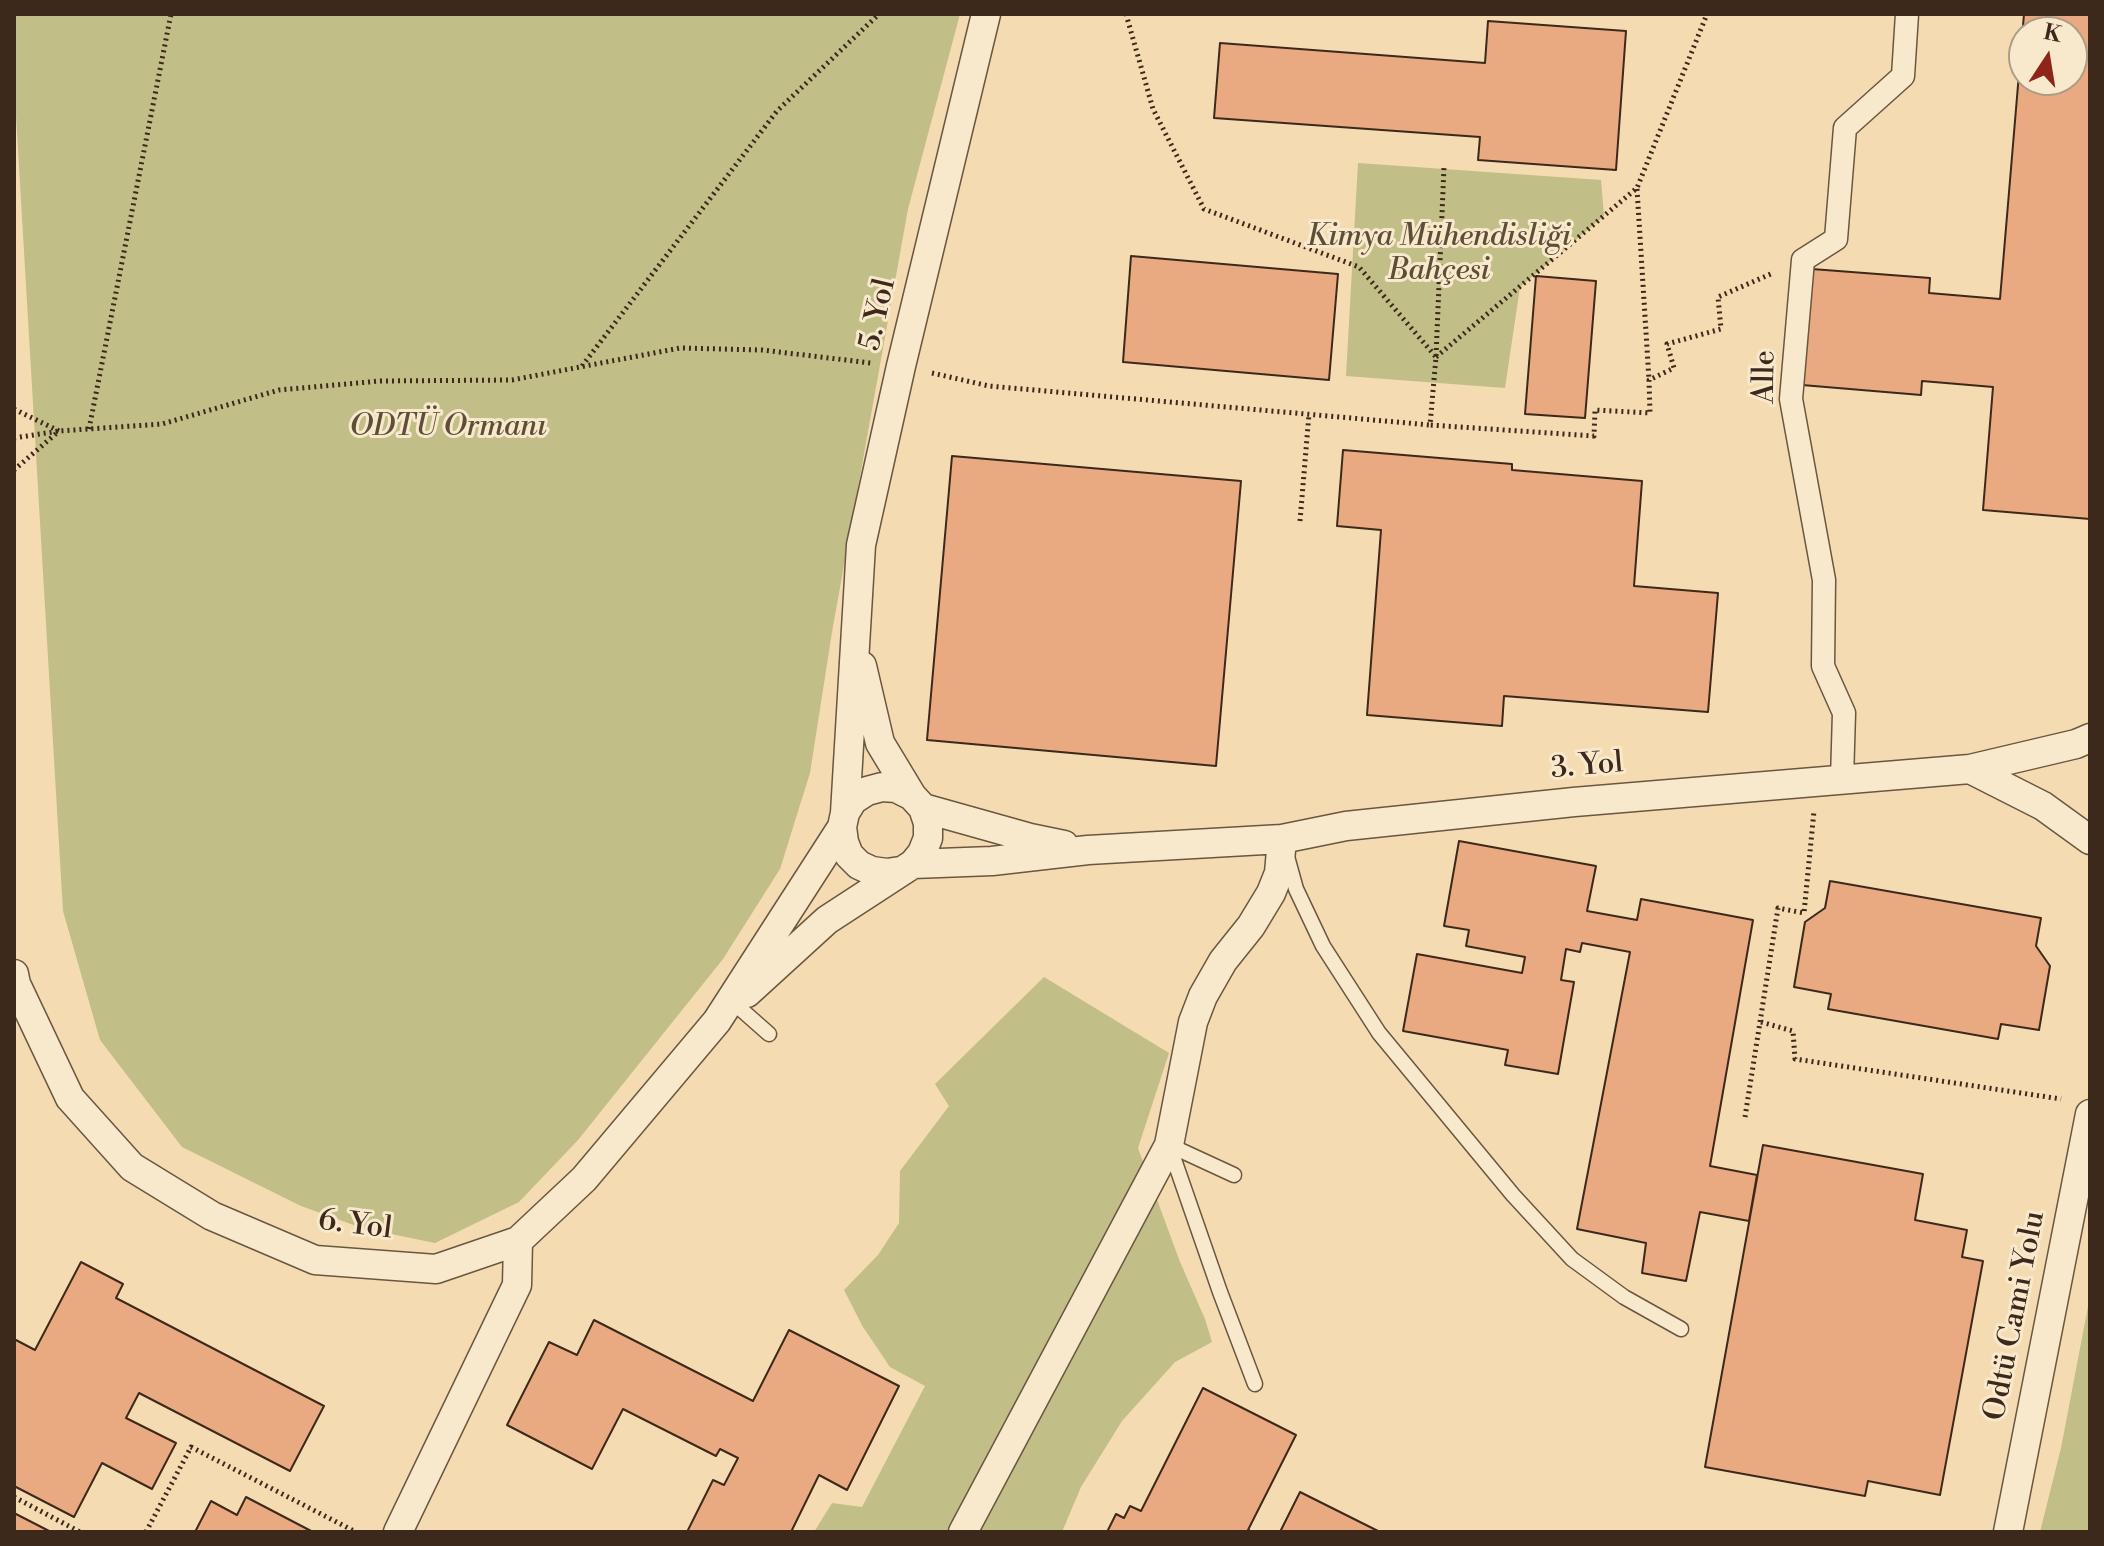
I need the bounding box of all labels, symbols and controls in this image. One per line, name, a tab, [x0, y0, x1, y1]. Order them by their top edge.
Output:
north arrow	[2008, 16, 2088, 96]
text: K	[2041, 19, 2064, 49]
park label: Kimya Mühendisliği Bahçesi	[1307, 220, 1571, 290]
street label: 5. Yol	[853, 276, 905, 354]
street label: Alle	[1748, 350, 1784, 404]
park label: ODTÜ Ormanı	[349, 410, 547, 446]
street label: 3. Yol	[1549, 746, 1625, 788]
street label: 6. Yol	[316, 1204, 394, 1248]
street label: Odtü Cami Yolu	[1978, 1208, 2054, 1424]

